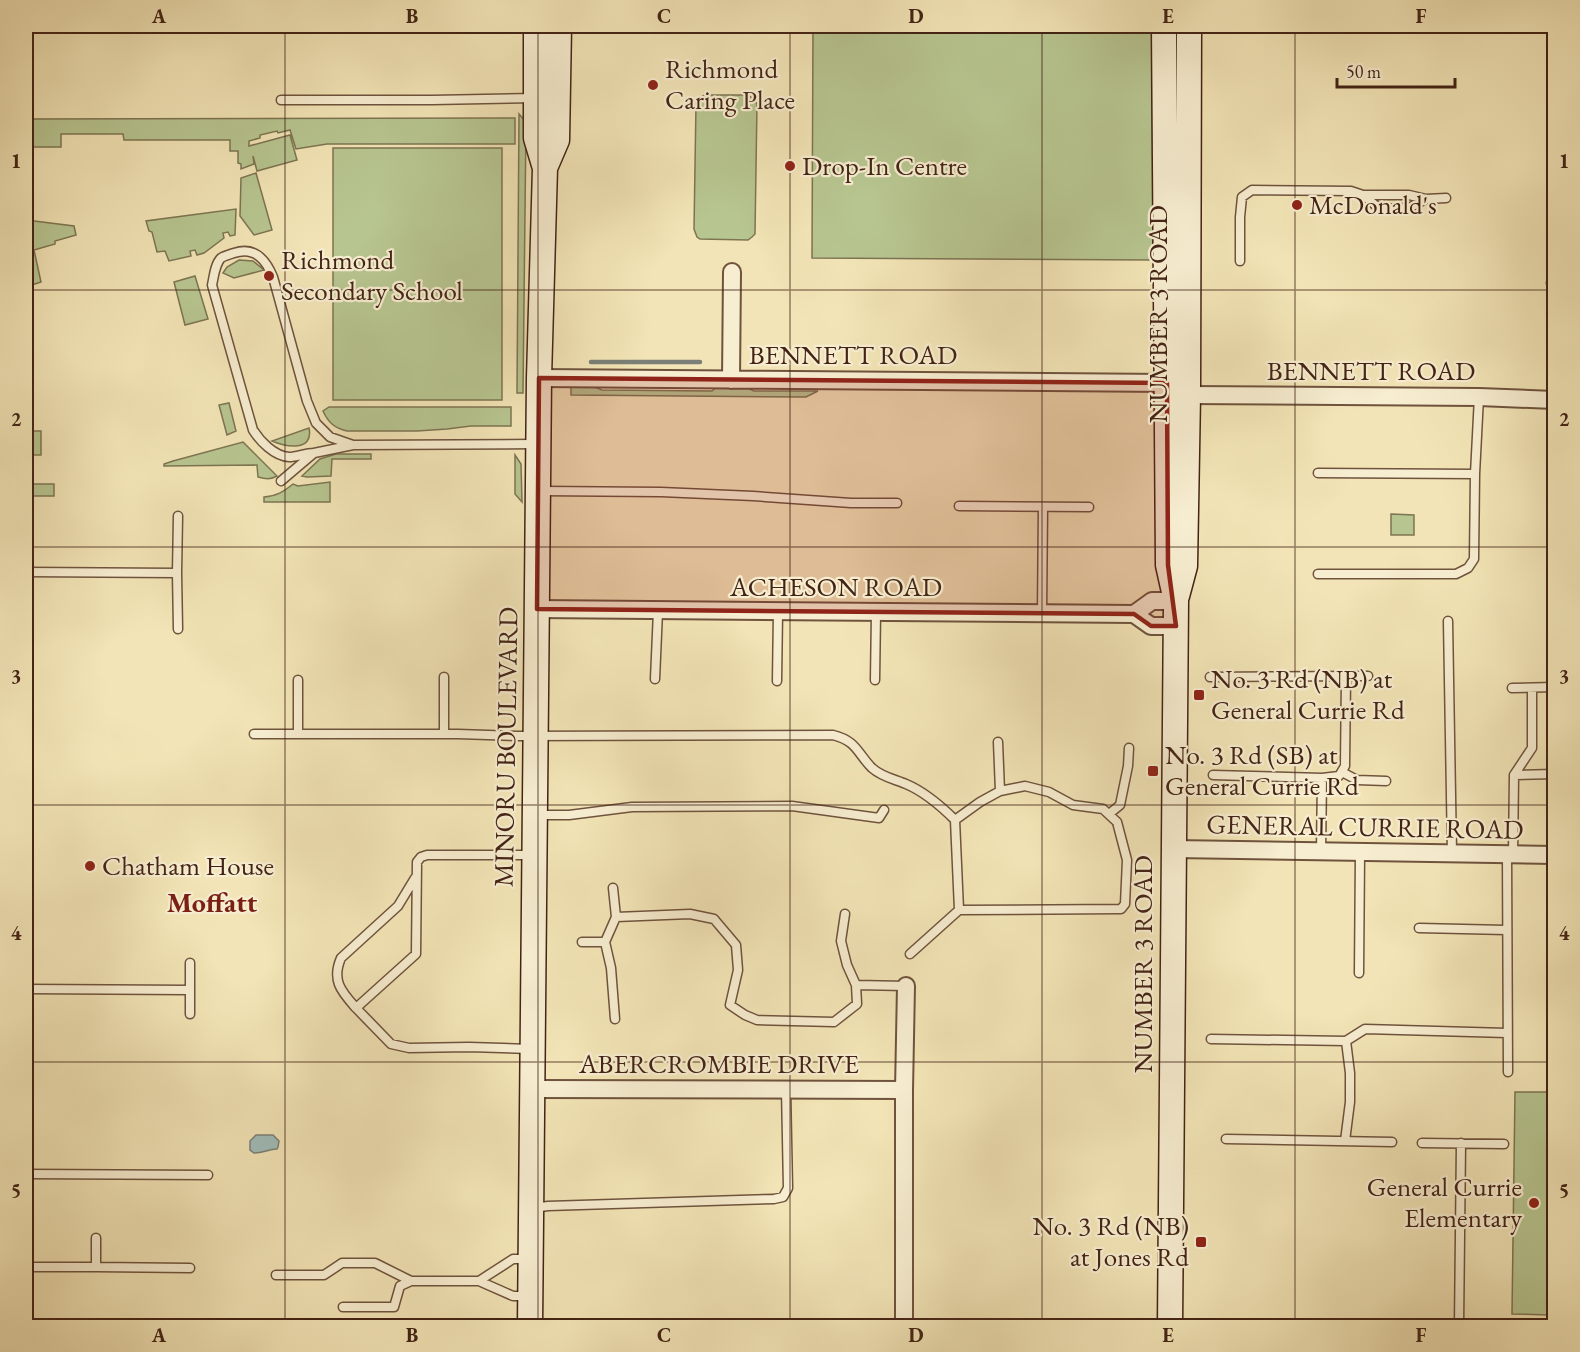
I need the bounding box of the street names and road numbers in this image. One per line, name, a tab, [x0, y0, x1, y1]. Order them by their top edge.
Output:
street label: NUMBER 3 ROAD	[1140, 205, 1175, 423]
street label: BENNETT ROAD	[749, 337, 957, 372]
street label: BENNETT ROAD	[1267, 353, 1475, 388]
street label: ACHESON ROAD	[729, 569, 942, 604]
street label: MINORU BOULEVARD	[486, 607, 525, 887]
street label: GENERAL CURRIE ROAD	[1206, 806, 1524, 847]
street label: NUMBER 3 ROAD	[1125, 855, 1160, 1073]
street label: ABERCROMBIE DRIVE	[578, 1046, 859, 1081]

